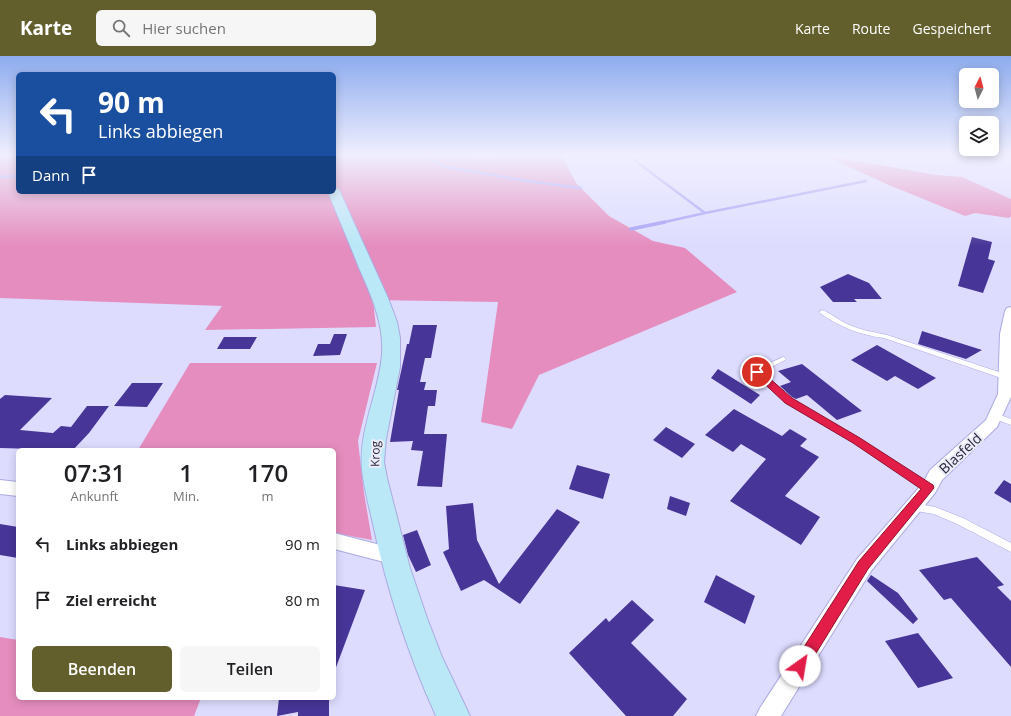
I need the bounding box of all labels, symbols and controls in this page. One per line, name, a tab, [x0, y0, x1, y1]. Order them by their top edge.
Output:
search box	[96, 10, 376, 46]
text: Karte	[20, 15, 72, 41]
icon: search	[110, 17, 132, 39]
text: Hier suchen	[142, 18, 226, 38]
text: Karte	[795, 19, 830, 38]
text: Route	[852, 19, 890, 38]
text: Gespeichert	[912, 19, 991, 38]
north arrow	[959, 68, 999, 108]
map controls	[959, 68, 999, 156]
text: 90 m	[98, 83, 165, 121]
icon: left	[32, 88, 84, 140]
button: layers	[959, 116, 999, 156]
text: Links abbiegen	[98, 119, 223, 143]
icon: arrive	[78, 164, 100, 186]
text: Dann	[32, 165, 70, 185]
pin	[740, 355, 774, 389]
icon: arrive	[746, 361, 768, 383]
street label: Blasfeld	[935, 428, 985, 478]
street label: Krog	[366, 440, 384, 467]
text: 07:31	[64, 456, 125, 489]
text: 1	[179, 456, 193, 489]
text: 170	[247, 456, 288, 489]
text: Ankunft	[70, 487, 118, 505]
text: Min.	[173, 487, 199, 505]
text: m	[262, 487, 274, 505]
icon: left	[32, 533, 54, 555]
text: Links abbiegen	[66, 534, 178, 554]
text: 90 m	[285, 534, 320, 554]
icon: arrive	[32, 589, 54, 611]
text: Ziel erreicht	[66, 590, 157, 610]
text: 80 m	[285, 590, 320, 610]
position arrow	[779, 645, 821, 687]
button: Beenden	[32, 646, 172, 692]
button: Teilen	[180, 646, 320, 692]

